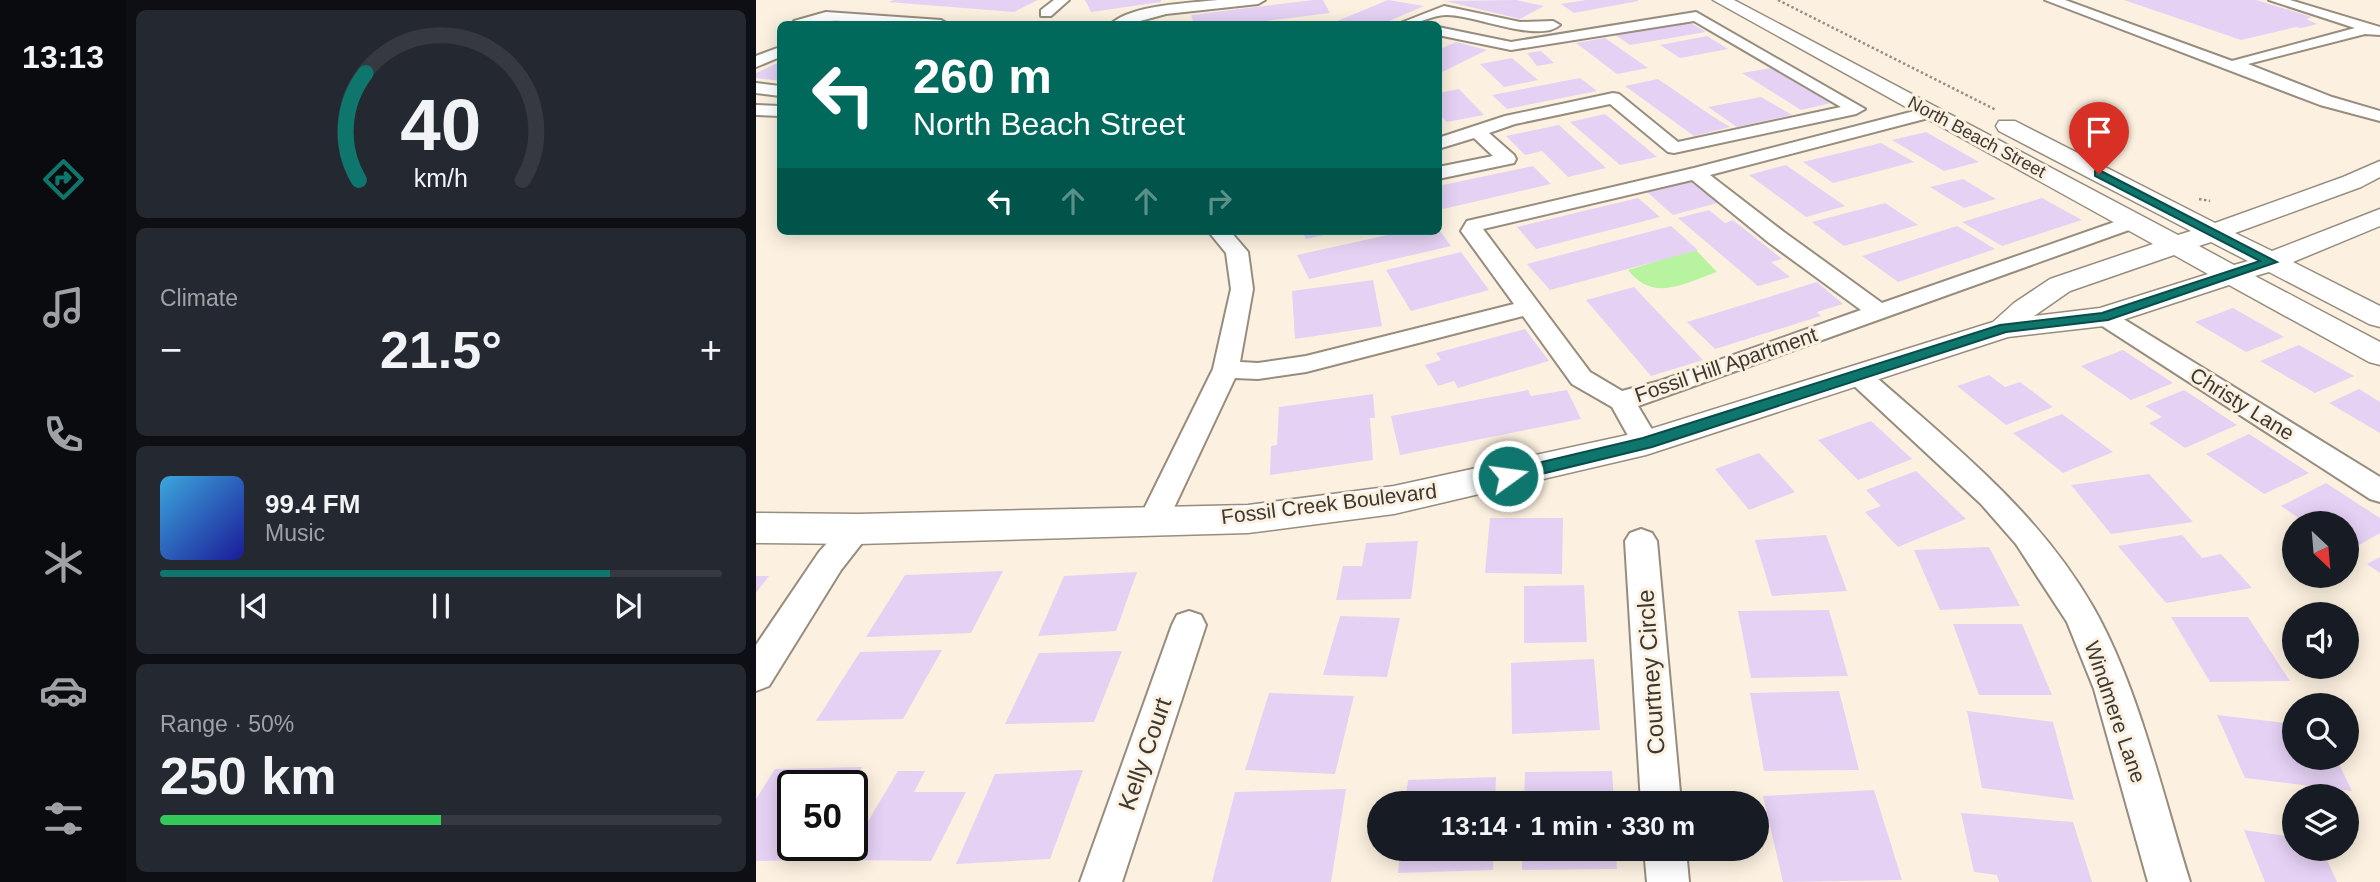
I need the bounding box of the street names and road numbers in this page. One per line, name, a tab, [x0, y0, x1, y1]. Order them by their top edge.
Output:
street label: North Beach Street	[1905, 92, 2049, 182]
street label: Fossil Hill Apartment	[1632, 322, 1820, 407]
street label: Christy Lane	[2186, 363, 2298, 445]
street label: Fossil Creek Boulevard	[1220, 479, 1438, 528]
street label: Courtney Circle	[1631, 589, 1670, 755]
street label: Windmere Lane	[2080, 638, 2150, 786]
street label: Kelly Court	[1113, 694, 1177, 814]

